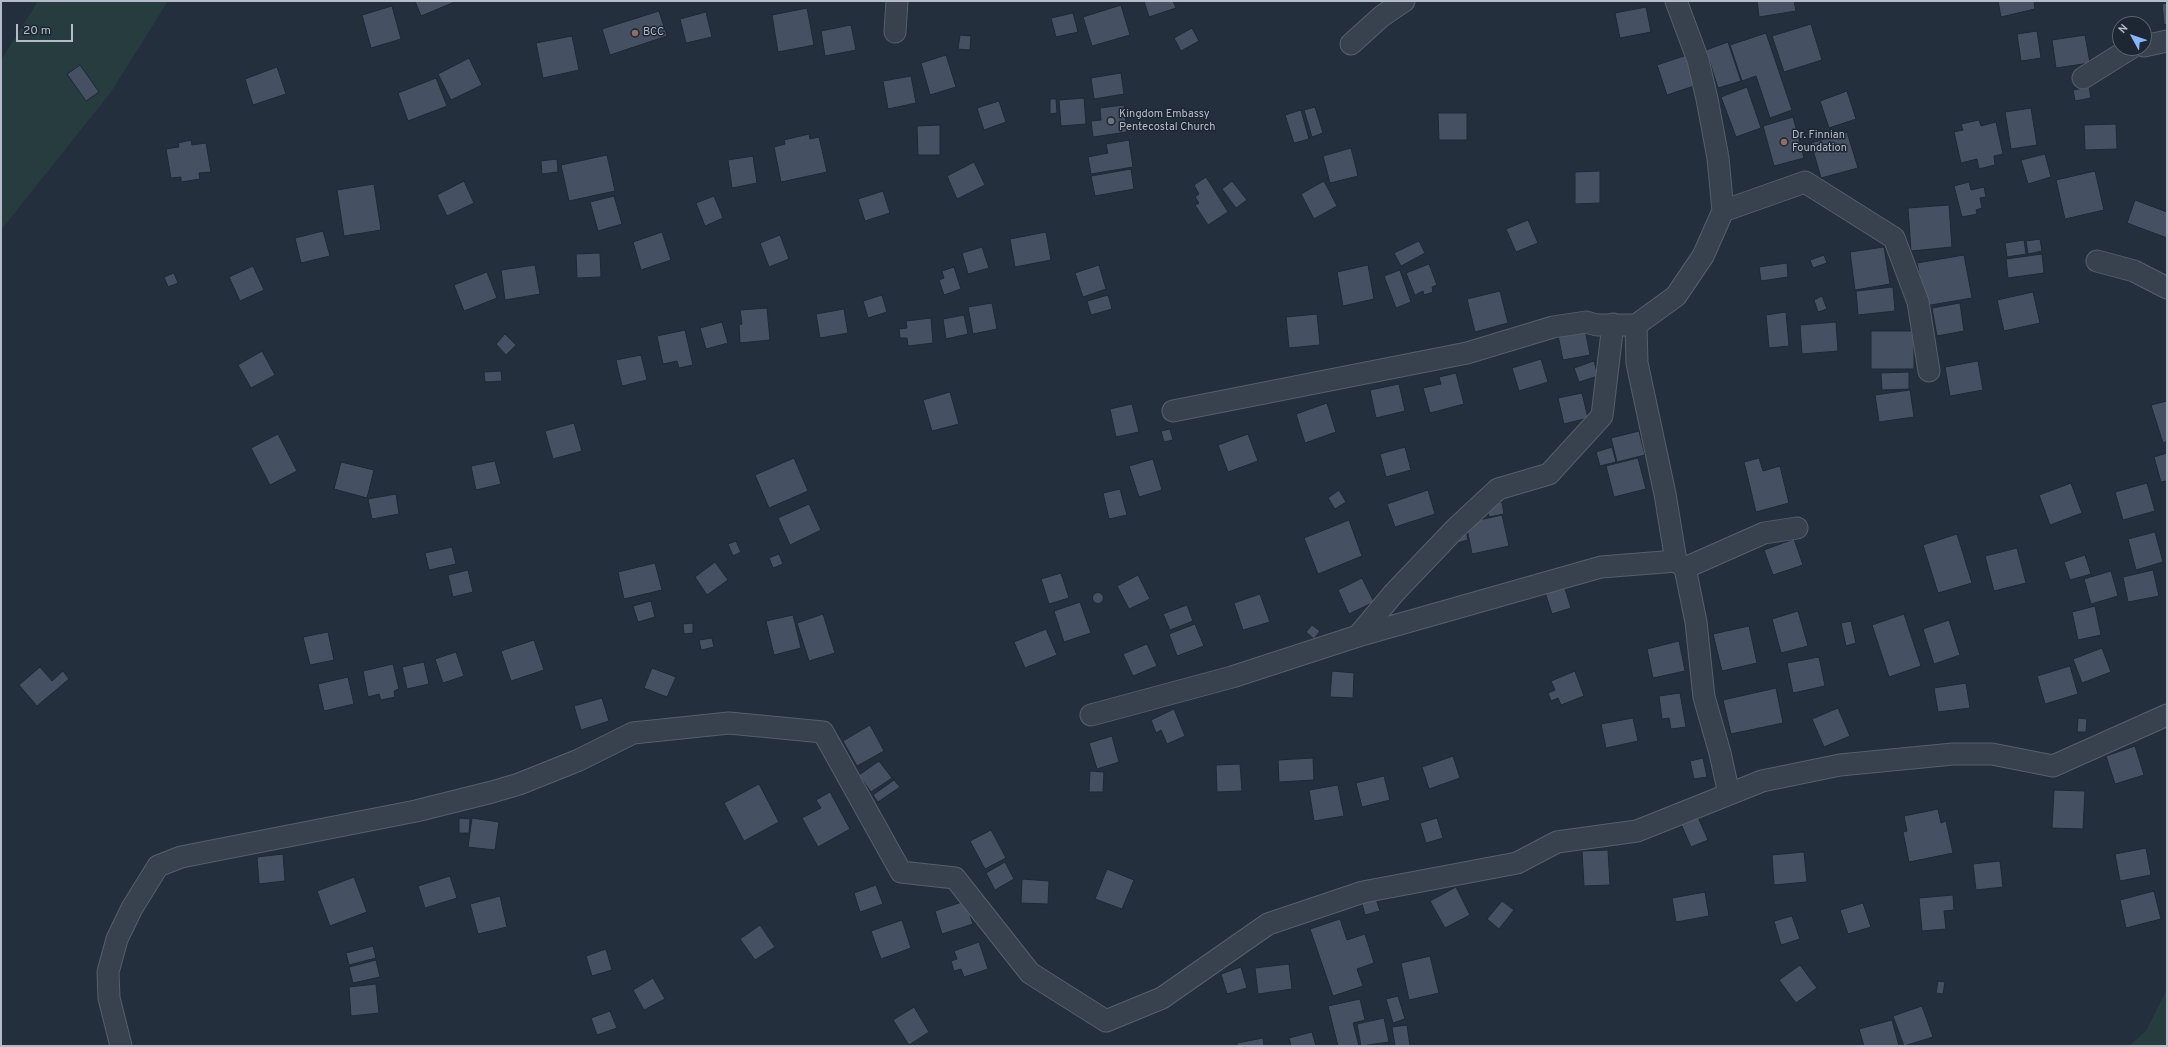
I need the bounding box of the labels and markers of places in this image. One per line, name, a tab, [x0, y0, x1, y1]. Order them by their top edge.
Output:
place label: BCC	[643, 26, 664, 40]
marker: BCC	[630, 28, 640, 38]
place label: Kingdom Embassy Pentecostal Church	[1119, 108, 1215, 134]
marker: Kingdom Embassy Pentecostal Church	[1106, 116, 1116, 126]
place label: Dr. Finnian Foundation	[1792, 129, 1847, 155]
marker: Dr. Finnian Foundation	[1779, 137, 1789, 147]

